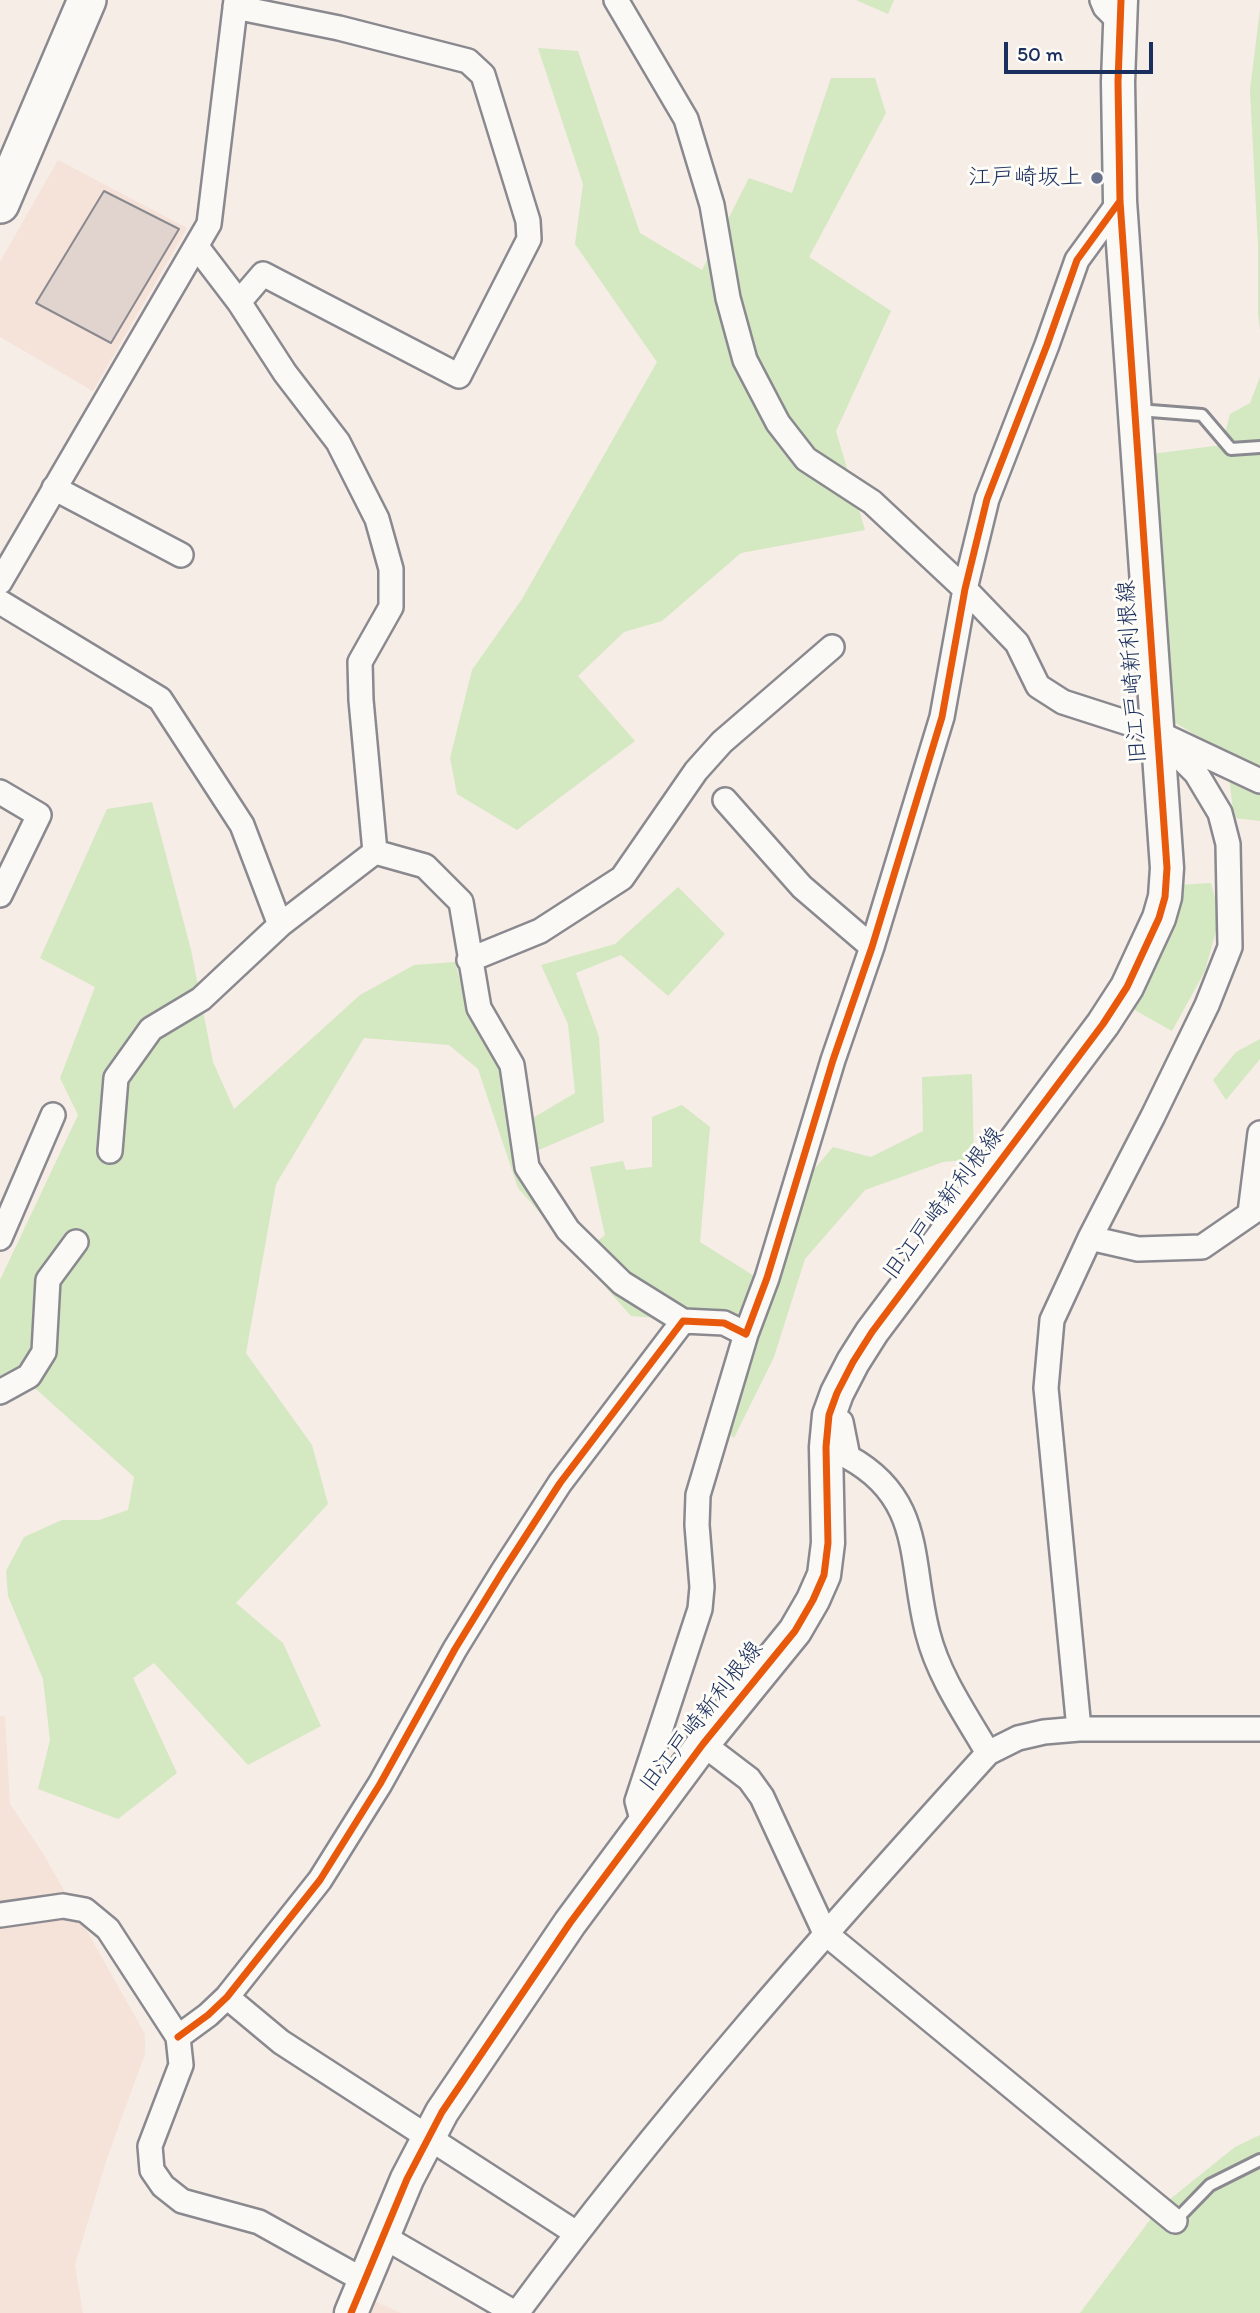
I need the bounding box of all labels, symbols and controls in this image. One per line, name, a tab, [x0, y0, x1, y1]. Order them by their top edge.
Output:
scale bar	[1008, 28, 1157, 72]
text: 50 m	[1017, 41, 1063, 66]
place label: 江戸崎坂上	[968, 164, 1083, 192]
marker: 江戸崎坂上	[1089, 170, 1105, 186]
street label: 旧江戸崎新利根線	[1113, 579, 1153, 765]
street label: 旧江戸崎新利根線	[878, 1122, 1010, 1286]
street label: 旧江戸崎新利根線	[634, 1636, 770, 1798]

